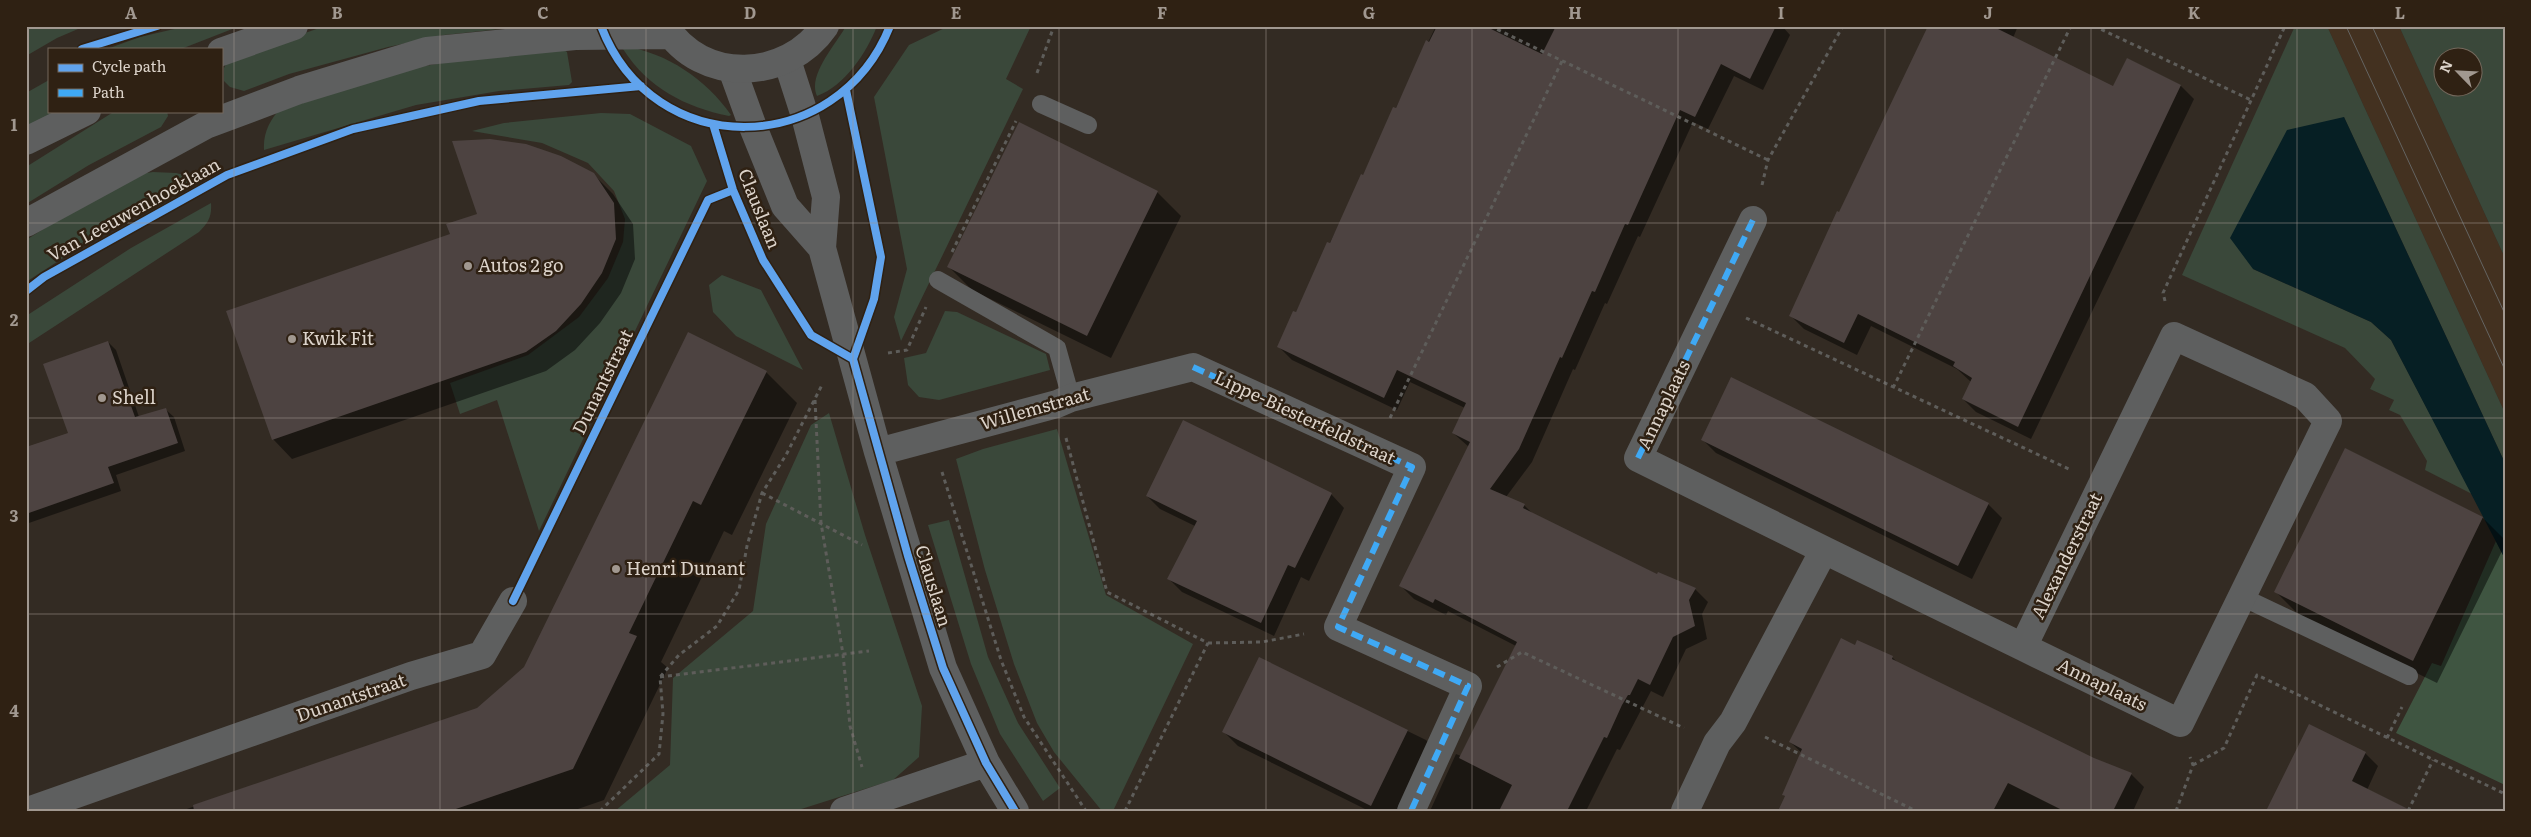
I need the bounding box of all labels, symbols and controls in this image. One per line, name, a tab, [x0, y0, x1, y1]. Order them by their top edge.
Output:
text: A	[125, 0, 137, 24]
text: B	[331, 0, 343, 24]
text: C	[537, 0, 549, 24]
text: D	[744, 0, 756, 24]
text: E	[951, 0, 962, 24]
text: F	[1157, 0, 1167, 24]
text: G	[1363, 0, 1375, 24]
text: H	[1568, 0, 1582, 24]
text: I	[1778, 0, 1784, 24]
text: J	[1983, 0, 1993, 24]
text: K	[2188, 0, 2201, 24]
text: L	[2395, 0, 2405, 24]
legend	[48, 48, 222, 112]
north arrow	[2434, 48, 2484, 98]
text: Cycle path	[92, 54, 167, 77]
text: N	[2434, 57, 2457, 76]
text: Path	[92, 80, 125, 103]
text: 1	[11, 112, 18, 136]
street label: Van Leeuwenhoeklaan	[42, 150, 225, 268]
street label: Clauslaan	[732, 164, 789, 253]
place label: Autos 2 go	[478, 251, 564, 278]
marker: Autos 2 go	[462, 260, 474, 272]
text: 2	[10, 307, 19, 331]
street label: Dunantstraat	[564, 323, 639, 439]
place label: Kwik Fit	[302, 324, 375, 351]
marker: Kwik Fit	[286, 333, 298, 345]
street label: Annaplaats	[1629, 355, 1696, 454]
street label: Lippe-Biesterfeldstraat	[1211, 363, 1401, 471]
street label: Willemstraat	[976, 379, 1093, 436]
place label: Shell	[112, 383, 156, 410]
marker: Shell	[96, 392, 108, 404]
street label: Alexanderstraat	[2023, 487, 2108, 623]
text: 3	[10, 503, 19, 527]
street label: Clauslaan	[909, 541, 960, 630]
place label: Henri Dunant	[626, 554, 746, 581]
marker: Henri Dunant	[610, 563, 622, 575]
street label: Annaplaats	[2053, 650, 2152, 717]
street label: Dunantstraat	[292, 665, 410, 728]
text: 4	[9, 698, 19, 722]

